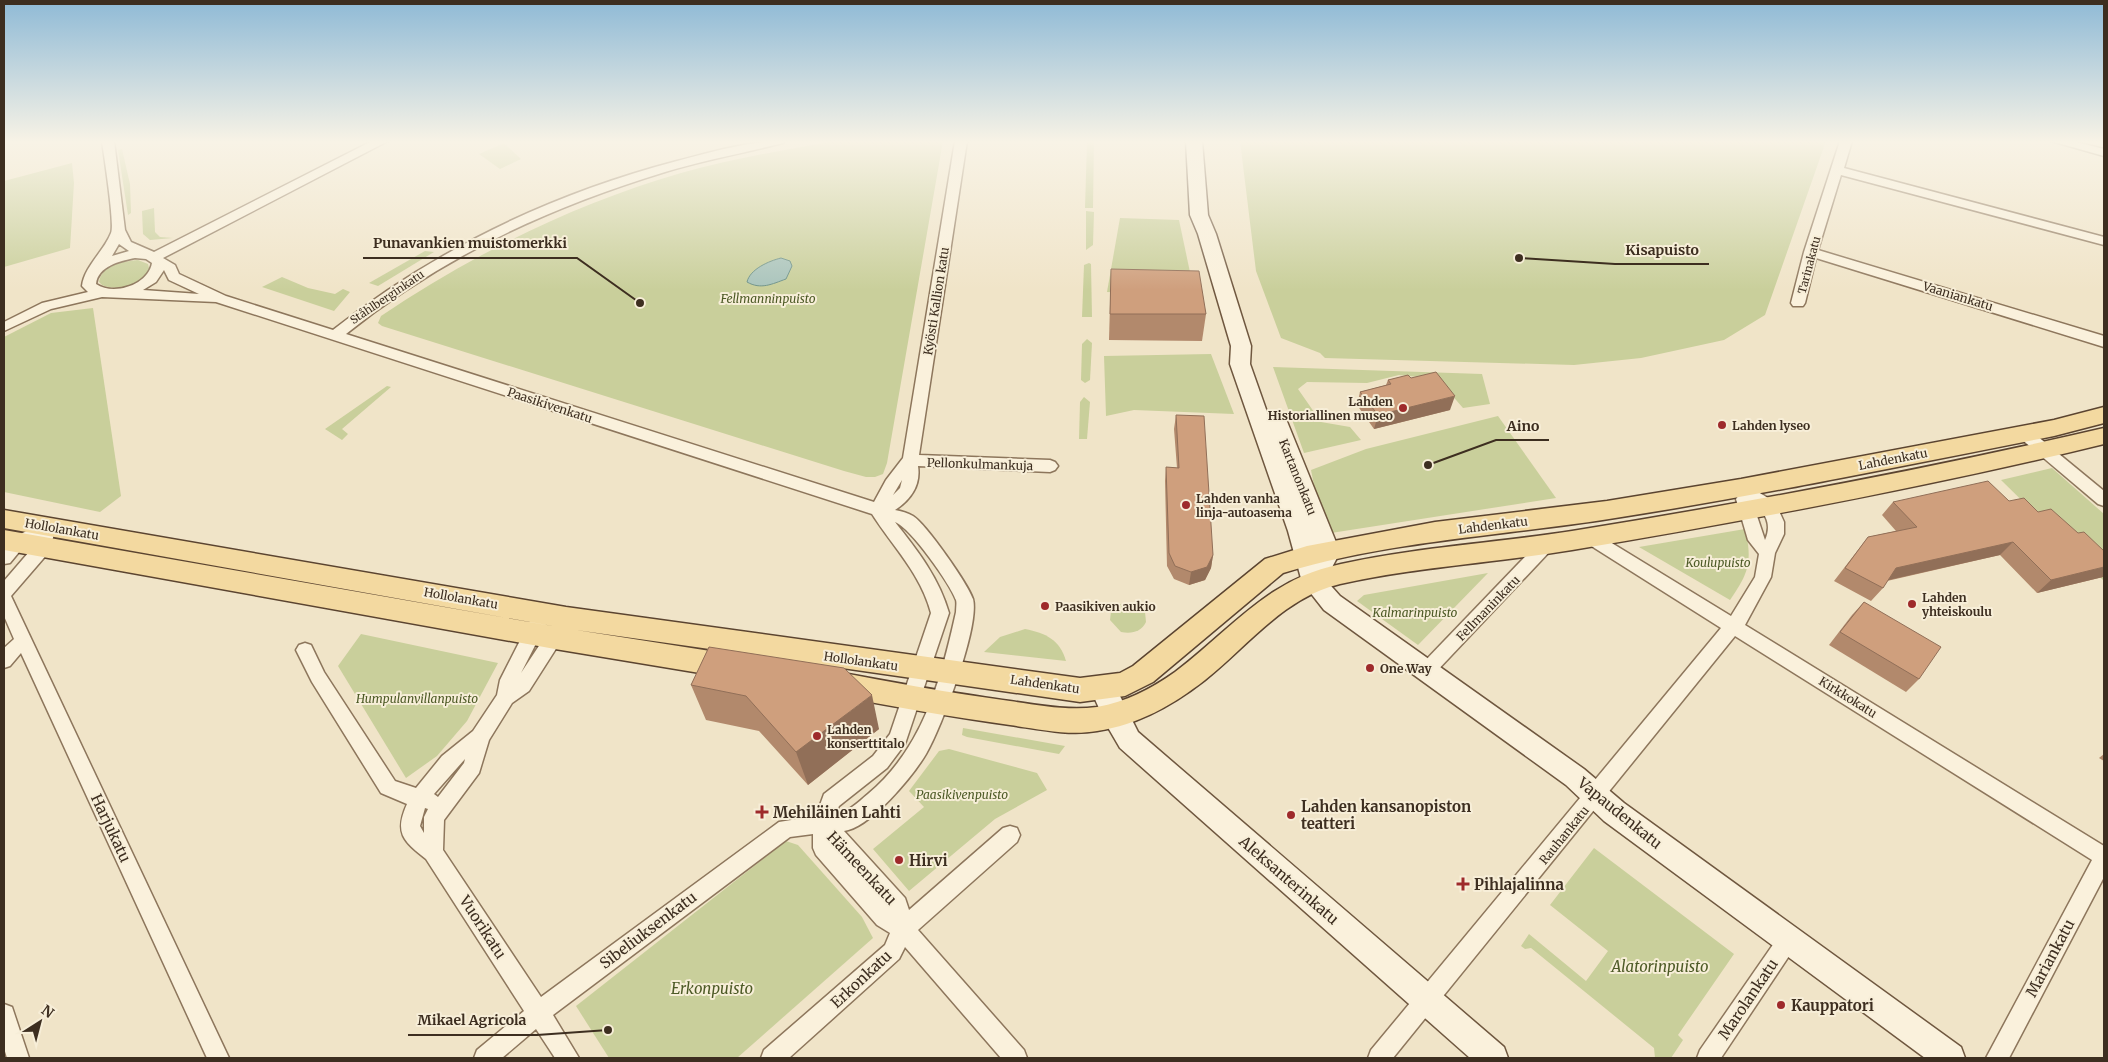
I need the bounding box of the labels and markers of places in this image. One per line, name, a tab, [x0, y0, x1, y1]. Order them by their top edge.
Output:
callout: Punavankien muistomerkki	[363, 229, 577, 258]
callout: Kisapuisto	[1615, 235, 1709, 264]
place label: Lahden Historiallinen museo	[1268, 394, 1393, 423]
marker: Lahden Historiallinen museo	[1397, 402, 1409, 414]
callout: Aino	[1496, 411, 1549, 440]
place label: Lahden lyseo	[1732, 418, 1810, 433]
marker: Lahden lyseo	[1716, 419, 1728, 431]
place label: Lahden vanha linja-autoasema	[1196, 491, 1292, 520]
marker: Lahden vanha linja-autoasema	[1180, 499, 1192, 511]
place label: Lahden yhteiskoulu	[1922, 590, 1992, 619]
marker: Lahden yhteiskoulu	[1906, 598, 1918, 610]
place label: Paasikiven aukio	[1055, 599, 1156, 614]
marker: Paasikiven aukio	[1039, 600, 1051, 612]
place label: One Way	[1380, 661, 1432, 676]
marker: One Way	[1364, 662, 1376, 674]
place label: Lahden konserttitalo	[827, 722, 905, 751]
marker: Lahden konserttitalo	[811, 730, 823, 742]
place label: Lahden kansanopiston teatteri	[1301, 797, 1471, 833]
place label: Mehiläinen Lahti	[773, 803, 901, 822]
marker: Mehiläinen Lahti	[755, 805, 769, 819]
marker: Lahden kansanopiston teatteri	[1285, 809, 1297, 821]
place label: Hirvi	[909, 851, 948, 870]
marker: Hirvi	[893, 854, 905, 866]
place label: Pihlajalinna	[1474, 875, 1564, 894]
marker: Pihlajalinna	[1456, 877, 1470, 891]
place label: Kauppatori	[1791, 996, 1874, 1015]
marker: Kauppatori	[1775, 999, 1787, 1011]
callout: Mikael Agricola	[408, 1006, 537, 1035]

